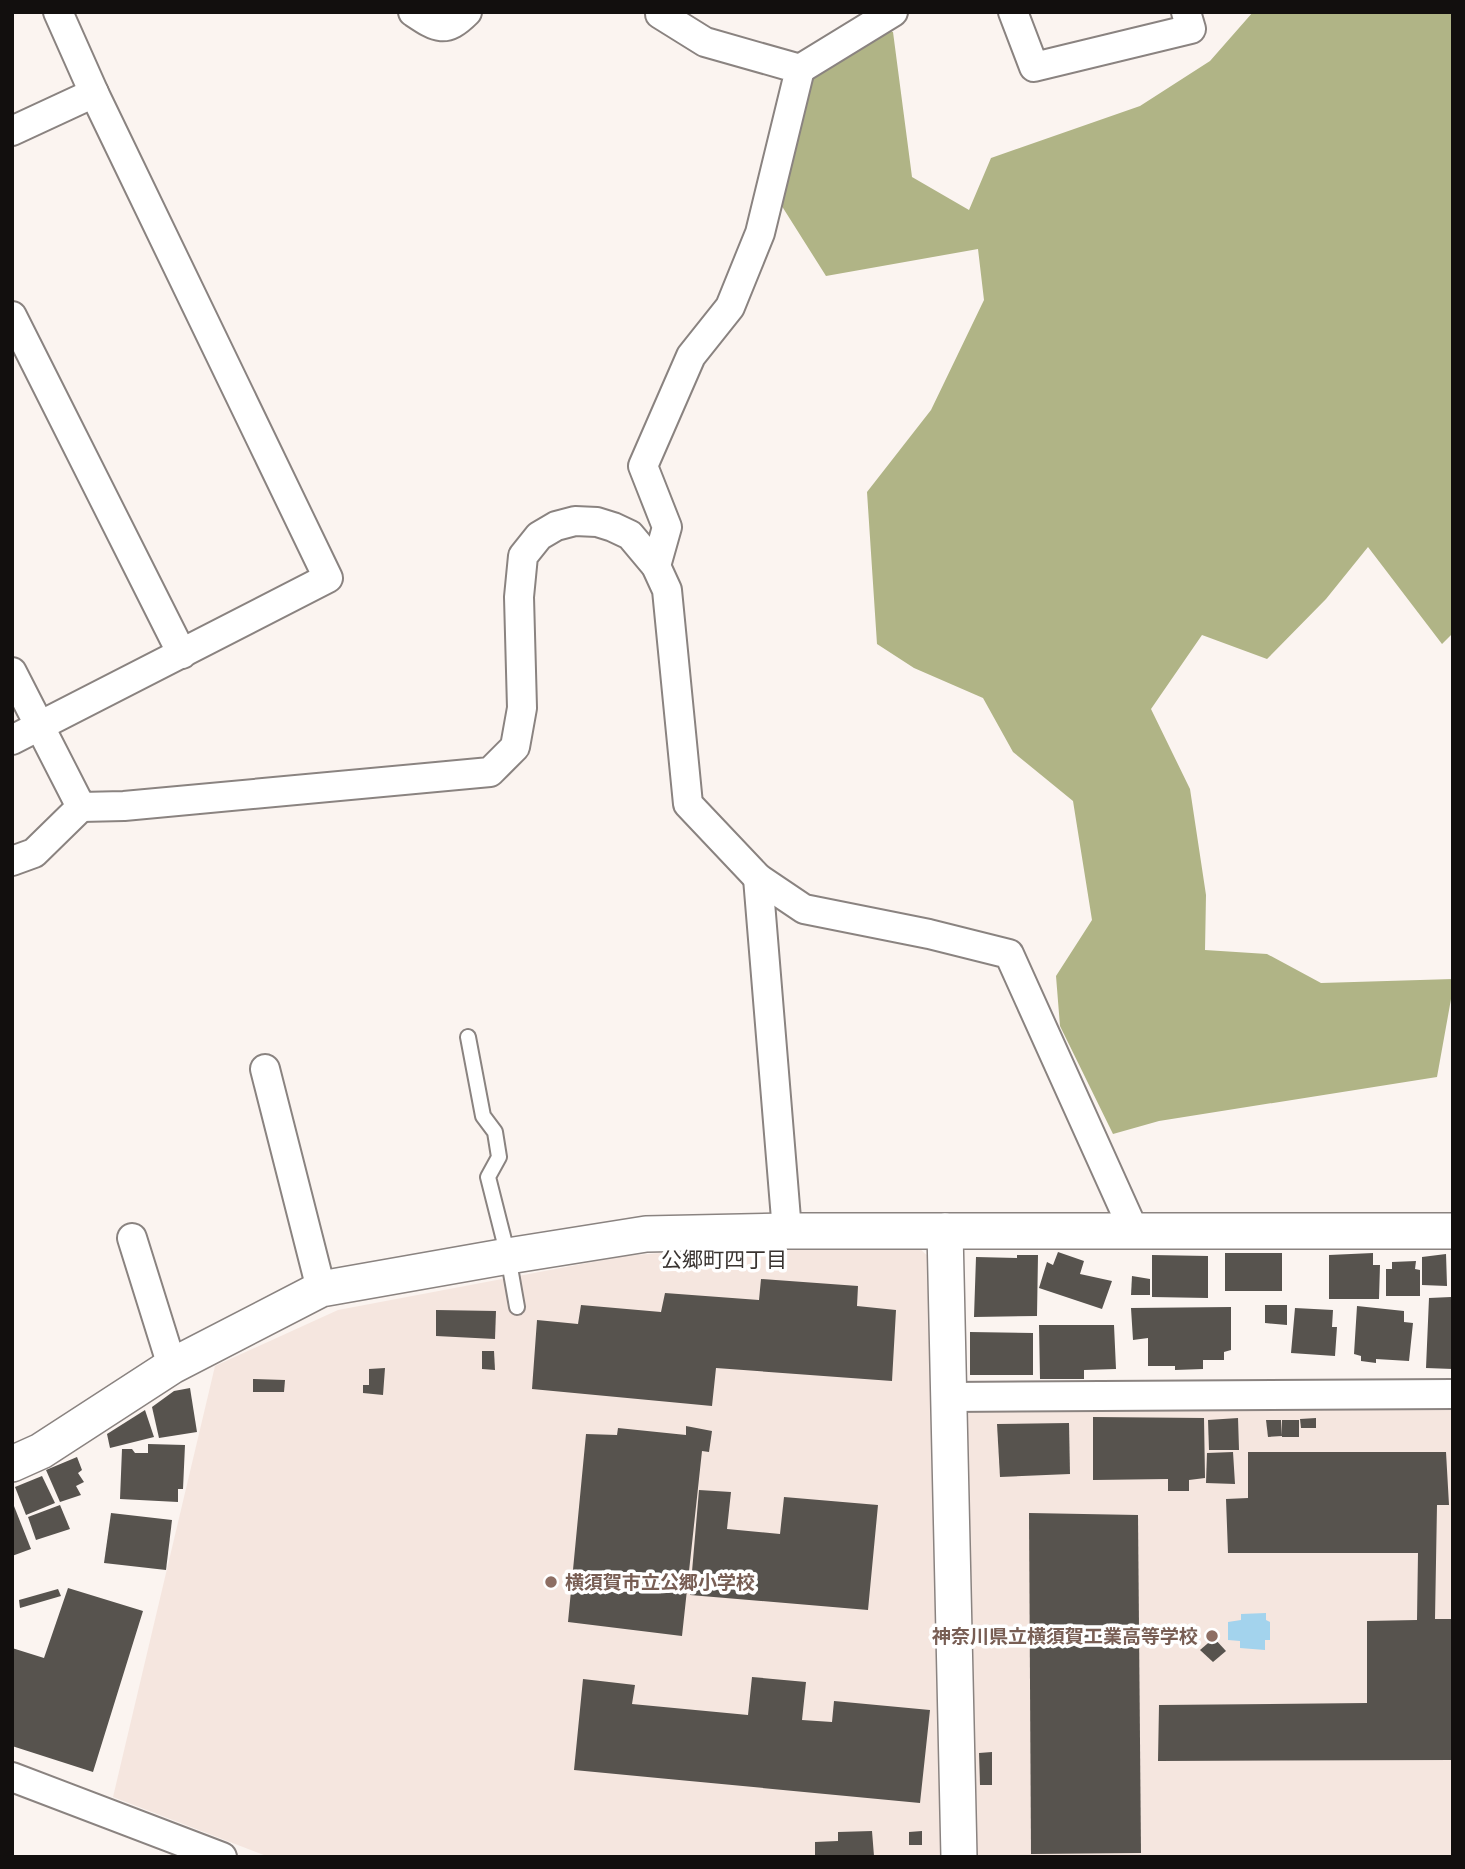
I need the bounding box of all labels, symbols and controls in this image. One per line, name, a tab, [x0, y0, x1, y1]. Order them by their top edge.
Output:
district label: 公郷町四丁目	[661, 1248, 787, 1272]
place label: 横須賀市立公郷小学校	[565, 1571, 755, 1594]
marker: 横須賀市立公郷小学校	[543, 1574, 559, 1590]
place label: 神奈川県立横須賀工業高等学校	[932, 1625, 1198, 1648]
marker: 神奈川県立横須賀工業高等学校	[1204, 1628, 1220, 1644]

